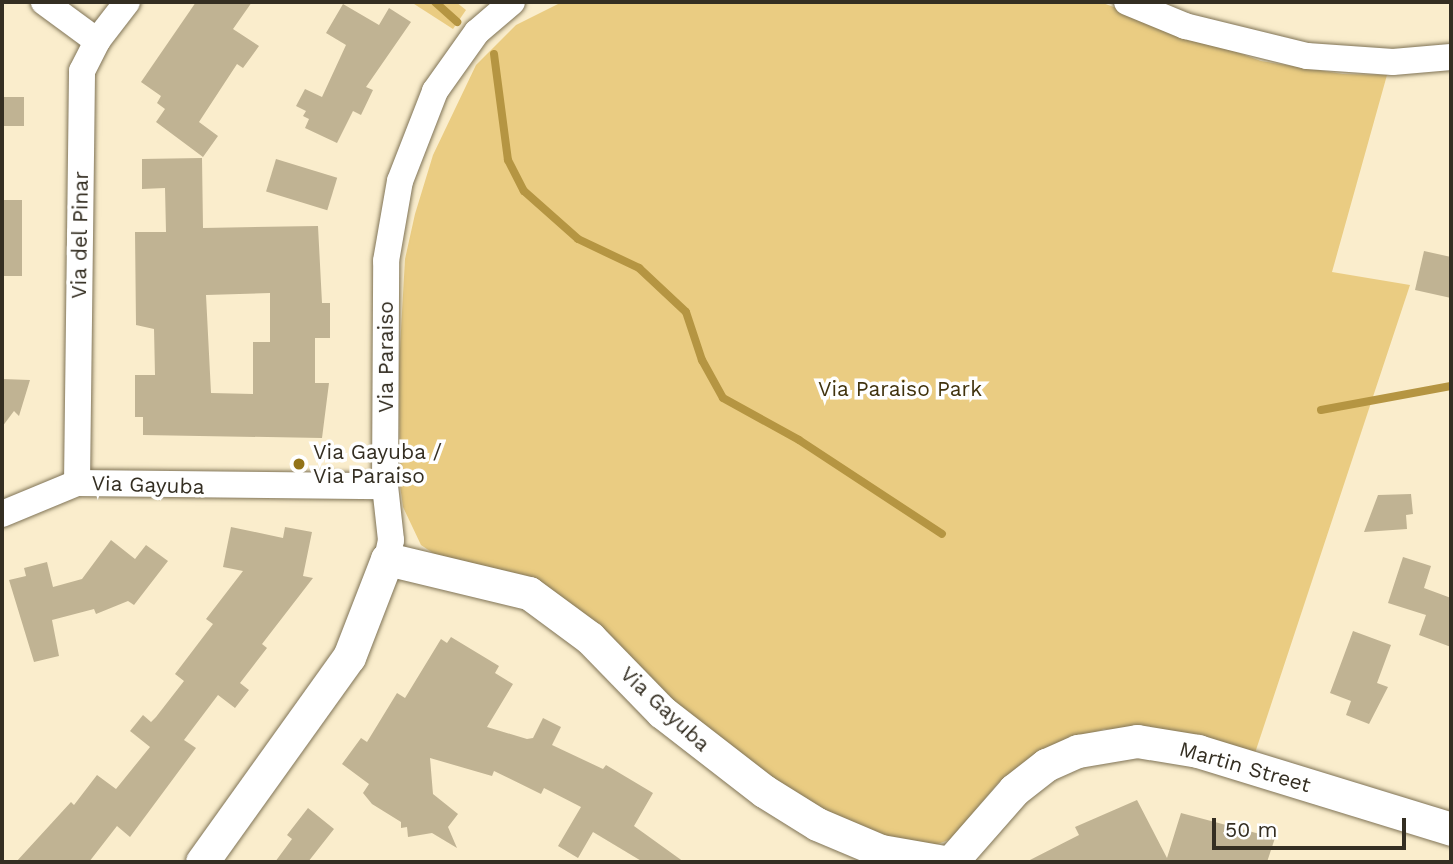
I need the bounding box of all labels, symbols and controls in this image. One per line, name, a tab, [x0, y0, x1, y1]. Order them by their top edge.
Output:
street label: Via del Pinar	[66, 170, 94, 300]
street label: Via Paraiso	[373, 301, 399, 413]
park label: Via Paraiso Park	[818, 376, 982, 402]
place label: Via Gayuba / Via Paraiso	[313, 439, 443, 489]
marker: Via Gayuba / Via Paraiso	[291, 456, 307, 472]
street label: Via Gayuba	[91, 470, 205, 500]
street label: Via Gayuba	[615, 661, 715, 757]
street label: Martin Street	[1176, 736, 1314, 798]
scale bar	[1215, 804, 1409, 848]
text: 50 m	[1225, 817, 1277, 842]

